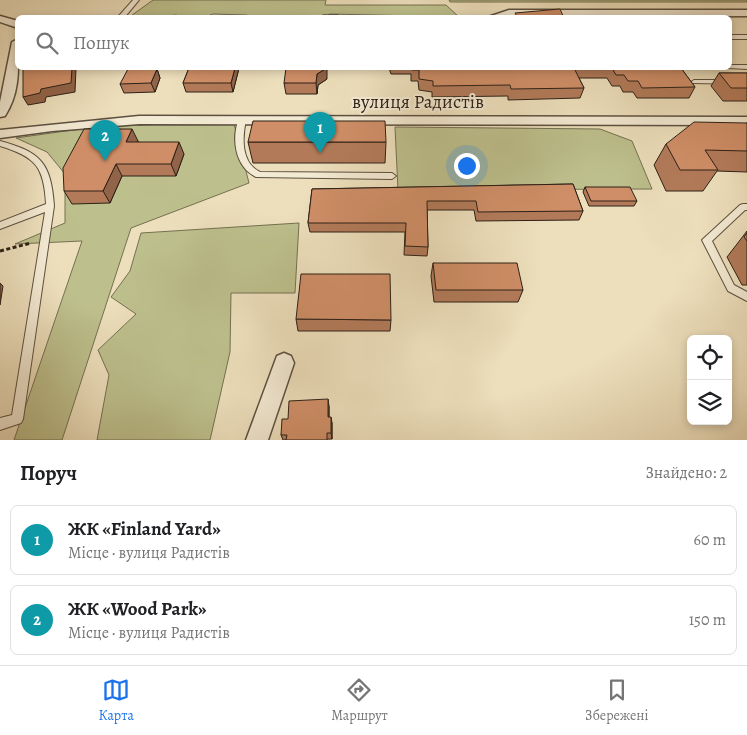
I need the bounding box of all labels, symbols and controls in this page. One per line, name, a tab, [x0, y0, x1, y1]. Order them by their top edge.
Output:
search box	[15, 15, 732, 70]
icon: search	[33, 29, 61, 57]
text: Пошук	[73, 30, 130, 56]
street label: вулиця Радистів	[352, 89, 484, 115]
pin: 1	[304, 112, 336, 153]
pin: 2	[89, 120, 121, 161]
your location	[454, 153, 480, 179]
map controls	[687, 335, 732, 425]
button: locate	[687, 335, 732, 380]
button: layers	[687, 380, 732, 425]
text: Поруч	[20, 459, 77, 487]
text: Знайдено: 2	[646, 462, 727, 484]
text: ЖК «Finland Yard»	[68, 516, 221, 542]
text: 1	[34, 529, 40, 551]
text: 60 m	[694, 529, 726, 551]
text: Місце · вулиця Радистів	[68, 542, 230, 564]
text: ЖК «Wood Park»	[68, 596, 207, 622]
text: 2	[33, 609, 41, 631]
text: 150 m	[689, 609, 726, 631]
text: Місце · вулиця Радистів	[68, 622, 230, 644]
tab: Карта	[99, 676, 134, 725]
tab: Маршрут	[331, 676, 388, 725]
tab: Збережені	[585, 676, 648, 725]

